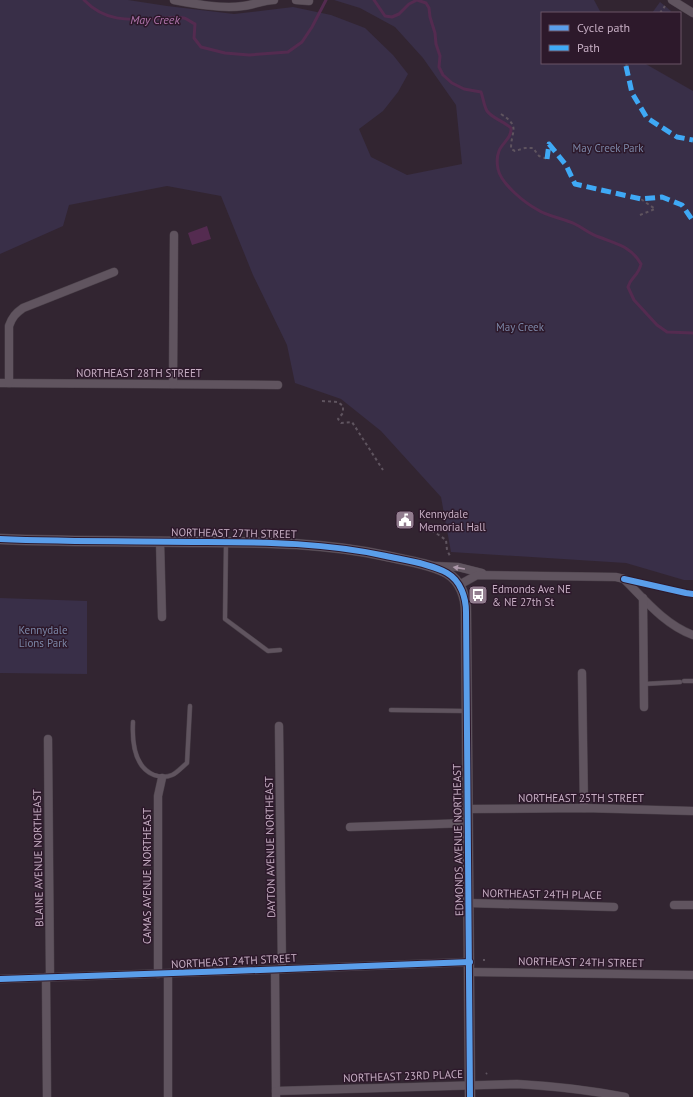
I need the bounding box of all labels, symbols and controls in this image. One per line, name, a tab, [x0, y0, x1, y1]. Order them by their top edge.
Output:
water label: May Creek	[130, 12, 180, 27]
legend	[541, 12, 681, 64]
text: Cycle path	[577, 20, 630, 35]
text: Path	[577, 40, 600, 55]
park label: May Creek Park	[573, 141, 644, 155]
park label: May Creek	[496, 320, 545, 334]
street label: NORTHEAST 28TH STREET	[76, 366, 202, 380]
place label: Kennydale Memorial Hall	[419, 507, 486, 534]
public building icon: Kennydale Memorial Hall	[394, 509, 416, 531]
street label: NORTHEAST 27TH STREET	[171, 525, 297, 541]
one-way arrow	[453, 565, 465, 571]
place label: Edmonds Ave NE & NE 27th St	[492, 582, 571, 609]
bus stop icon: Edmonds Ave NE & NE 27th St	[467, 584, 489, 606]
park label: Kennydale Lions Park	[18, 623, 68, 650]
street label: EDMONDS AVENUE NORTHEAST	[450, 764, 466, 916]
street label: DAYTON AVENUE NORTHEAST	[262, 776, 278, 918]
street label: BLAINE AVENUE NORTHEAST	[30, 789, 46, 927]
street label: NORTHEAST 25TH STREET	[518, 791, 644, 805]
street label: CAMAS AVENUE NORTHEAST	[140, 808, 154, 944]
street label: NORTHEAST 24TH PLACE	[482, 886, 602, 902]
street label: NORTHEAST 24TH STREET	[171, 951, 297, 971]
street label: NORTHEAST 24TH STREET	[518, 954, 644, 970]
street label: NORTHEAST 23RD PLACE	[343, 1067, 463, 1085]

